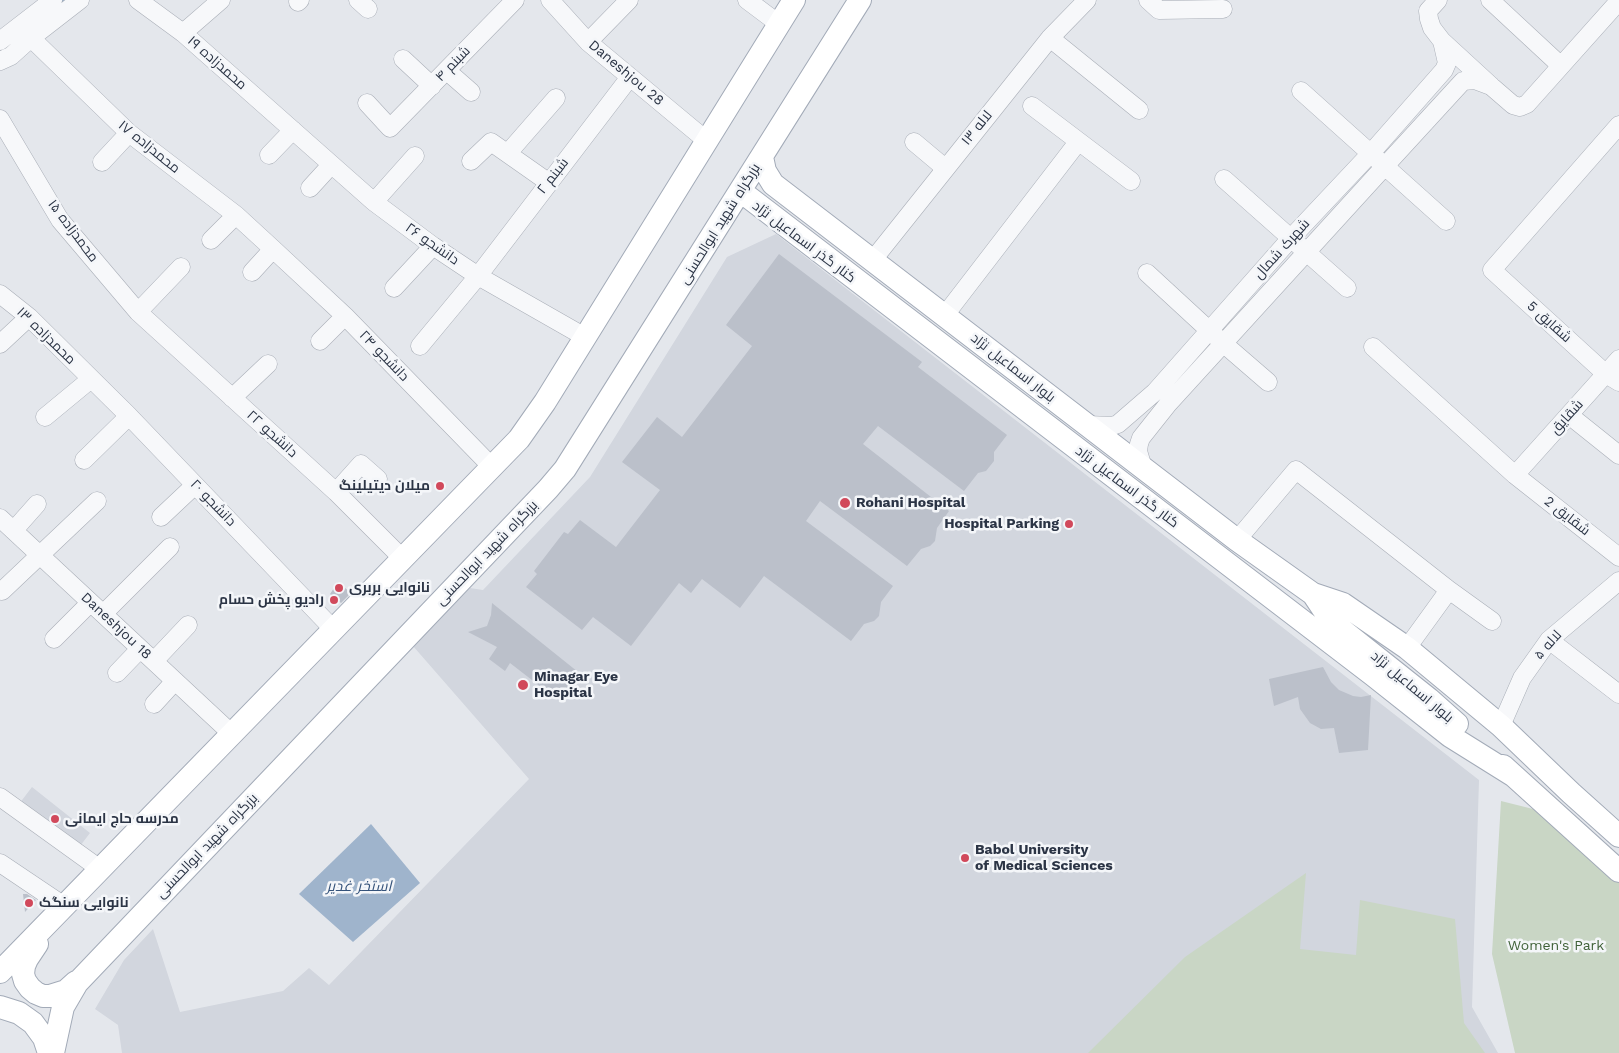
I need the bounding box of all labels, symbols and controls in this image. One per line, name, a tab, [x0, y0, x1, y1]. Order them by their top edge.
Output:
street label: محمدزاده ۱۹	[184, 33, 250, 93]
street label: Daneshjou 28	[585, 37, 667, 109]
street label: شبنم ۴	[432, 43, 474, 85]
street label: لاله ۱۳	[958, 107, 996, 149]
street label: محمدزاده ۱۷	[115, 117, 183, 177]
street label: شبنم ۲	[534, 155, 572, 197]
street label: بزرگراه شهید ابوالحسنی	[676, 160, 764, 288]
street label: محمدزاده ۱۵	[44, 197, 102, 265]
street label: کنار گذر اسماعیل نژاد	[749, 198, 859, 286]
street label: شهرک شمال	[1251, 215, 1313, 283]
street label: دانشجو ۲۶	[402, 219, 462, 269]
street label: شقايق 5	[1523, 298, 1575, 346]
street label: محمدزاده ۱۳	[13, 304, 79, 368]
street label: دانشجو ۲۴	[356, 327, 412, 385]
street label: بلوار اسماعیل نژاد	[967, 330, 1059, 406]
street label: شقايق	[1547, 396, 1587, 438]
street label: دانشجو ۲۲	[243, 407, 301, 461]
street label: کنار گذر اسماعیل نژاد	[1072, 443, 1182, 531]
street label: دانشجو ۲۰	[187, 476, 239, 530]
place label: میلان دیتیلینگ	[339, 478, 430, 494]
marker: میلان دیتیلینگ	[434, 480, 446, 492]
street label: شقايق 2	[1541, 493, 1593, 539]
place label: Rohani Hospital	[856, 495, 965, 511]
marker: Rohani Hospital	[838, 496, 852, 510]
street label: بزرگراه شهید ابوالحسنی	[433, 497, 541, 609]
place label: Hospital Parking	[944, 516, 1059, 532]
marker: Hospital Parking	[1063, 518, 1075, 530]
place label: نانوایی بربری	[349, 580, 430, 596]
marker: نانوایی بربری	[333, 582, 345, 594]
street label: Daneshjou 18	[77, 589, 155, 663]
place label: رادیو پخش حسام	[219, 592, 324, 608]
marker: رادیو پخش حسام	[328, 594, 340, 606]
street label: لاله ۵	[1531, 627, 1565, 663]
street label: بلوار اسماعیل نژاد	[1367, 648, 1457, 726]
place label: Minagar Eye Hospital	[534, 669, 618, 702]
marker: Minagar Eye Hospital	[516, 678, 530, 692]
street label: بزرگراه شهید ابوالحسنی	[153, 790, 261, 902]
place label: مدرسه حاج ایمانی	[65, 811, 179, 827]
marker: مدرسه حاج ایمانی	[49, 813, 61, 825]
place label: Babol University of Medical Sciences	[975, 842, 1113, 874]
marker: Babol University of Medical Sciences	[959, 852, 971, 864]
water label: استخر غدیر	[327, 878, 391, 896]
place label: نانوایی سنگک	[39, 895, 129, 911]
marker: نانوایی سنگک	[23, 897, 35, 909]
park label: Women's Park	[1508, 938, 1604, 954]

